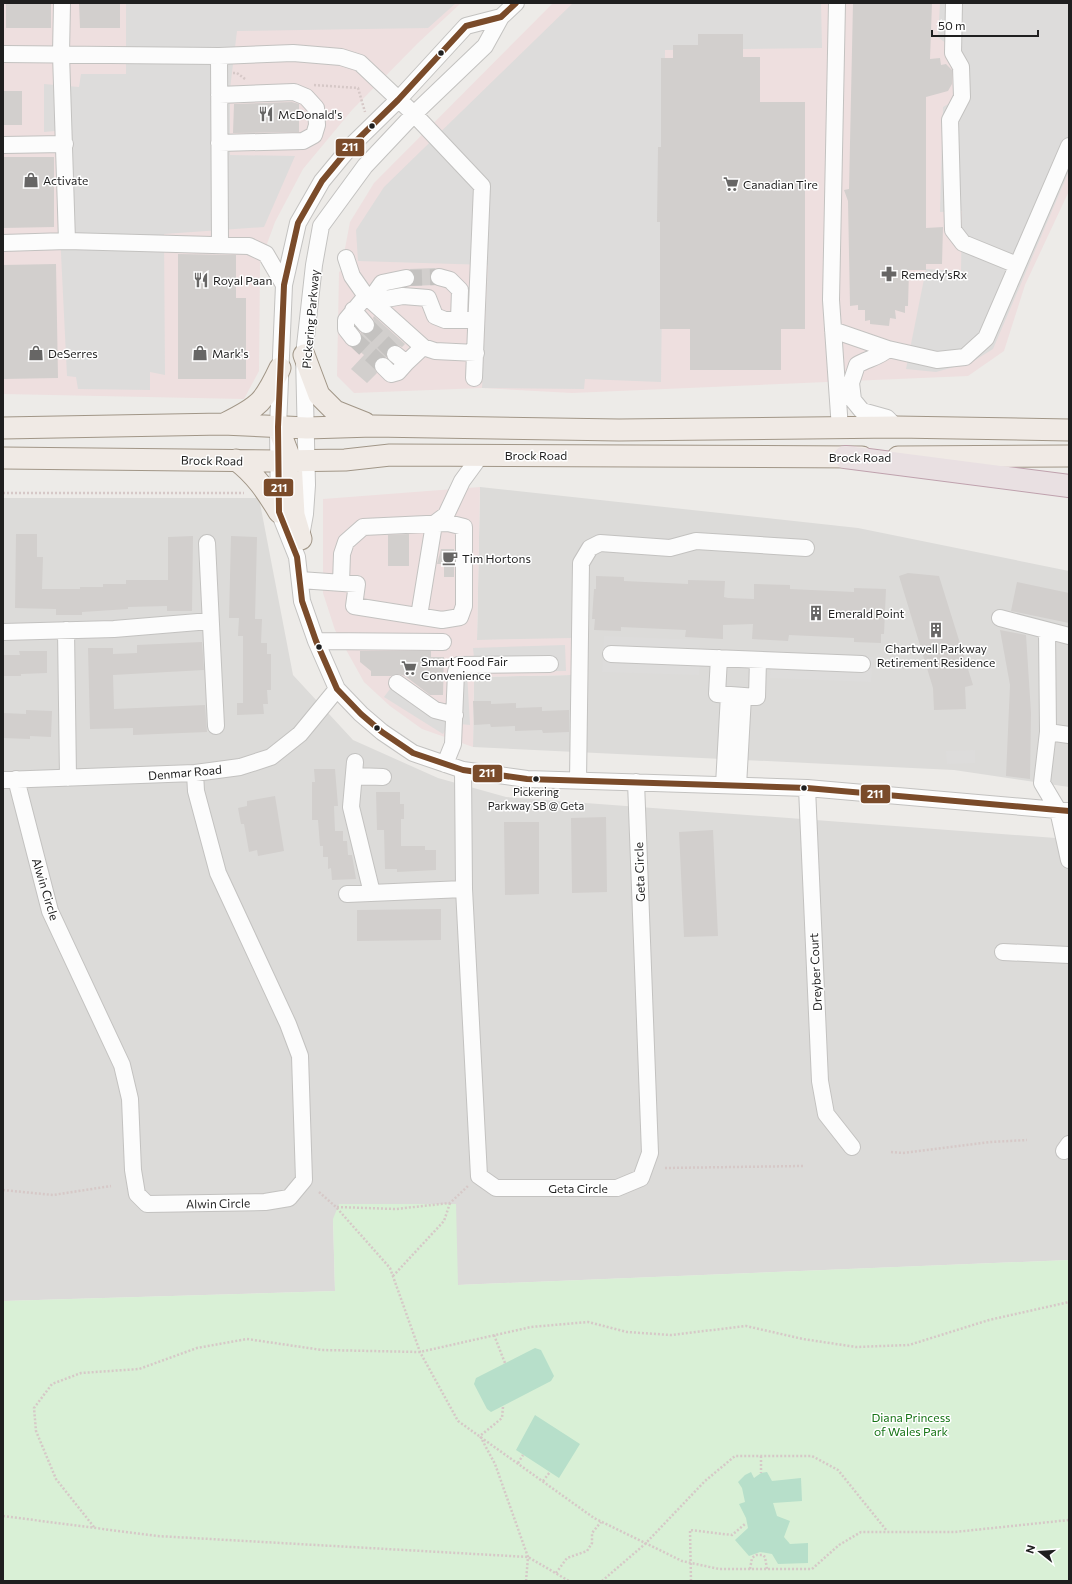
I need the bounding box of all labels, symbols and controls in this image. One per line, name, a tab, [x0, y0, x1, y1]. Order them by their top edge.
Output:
scale bar	[932, 12, 1038, 38]
text: 50 m	[938, 18, 966, 32]
unlabelled marker	[436, 48, 446, 58]
restaurant icon: McDonald's	[257, 105, 275, 123]
place label: McDonald's	[278, 107, 342, 121]
unlabelled marker	[367, 121, 377, 131]
line badge: 211	[335, 138, 365, 157]
text: 211	[342, 140, 358, 153]
shop icon: Activate	[22, 171, 40, 189]
place label: Activate	[43, 173, 88, 187]
supermarket icon: Canadian Tire	[722, 175, 740, 193]
place label: Canadian Tire	[743, 177, 818, 191]
pharmacy icon: Remedy'sRx	[880, 265, 898, 283]
place label: Remedy'sRx	[901, 267, 968, 281]
street label: Pickering Parkway	[299, 269, 321, 369]
restaurant icon: Royal Paan	[192, 271, 210, 289]
place label: Royal Paan	[213, 273, 272, 287]
shop icon: DeSerres	[27, 344, 45, 362]
shop icon: Mark's	[191, 344, 209, 362]
place label: DeSerres	[48, 346, 98, 360]
place label: Mark's	[212, 346, 249, 360]
street label: Brock Road	[505, 448, 567, 462]
street label: Brock Road	[829, 450, 891, 464]
street label: Brock Road	[181, 452, 243, 468]
line badge: 211	[263, 478, 294, 497]
text: 211	[271, 481, 287, 494]
cafe icon: Tim Hortons	[441, 549, 459, 567]
place label: Tim Hortons	[462, 551, 531, 565]
building icon: Emerald Point	[807, 604, 825, 622]
place label: Emerald Point	[828, 606, 905, 620]
building icon: Chartwell Parkway Retirement Residence	[927, 621, 945, 639]
place label: Chartwell Parkway Retirement Residence	[877, 641, 995, 669]
unlabelled marker	[314, 642, 324, 652]
place label: Smart Food Fair Convenience	[421, 654, 508, 682]
supermarket icon: Smart Food Fair Convenience	[400, 659, 418, 677]
unlabelled marker	[372, 723, 382, 733]
street label: Denmar Road	[148, 762, 222, 782]
line badge: 211	[472, 764, 503, 783]
text: 211	[479, 766, 495, 779]
marker: Pickering Parkway SB @ Geta	[531, 774, 541, 784]
unlabelled marker	[799, 783, 809, 793]
line badge: 211	[860, 784, 891, 804]
place label: Pickering Parkway SB @ Geta	[488, 785, 584, 812]
text: 211	[867, 787, 883, 800]
street label: Geta Circle	[631, 842, 647, 902]
street label: Alwin Circle	[30, 856, 62, 922]
street label: Dreyber Court	[806, 933, 824, 1011]
street label: Geta Circle	[548, 1181, 608, 1195]
street label: Alwin Circle	[186, 1195, 250, 1211]
park label: Diana Princess of Wales Park	[871, 1410, 951, 1438]
north arrow	[1020, 1532, 1060, 1572]
text: N	[1023, 1543, 1037, 1555]

